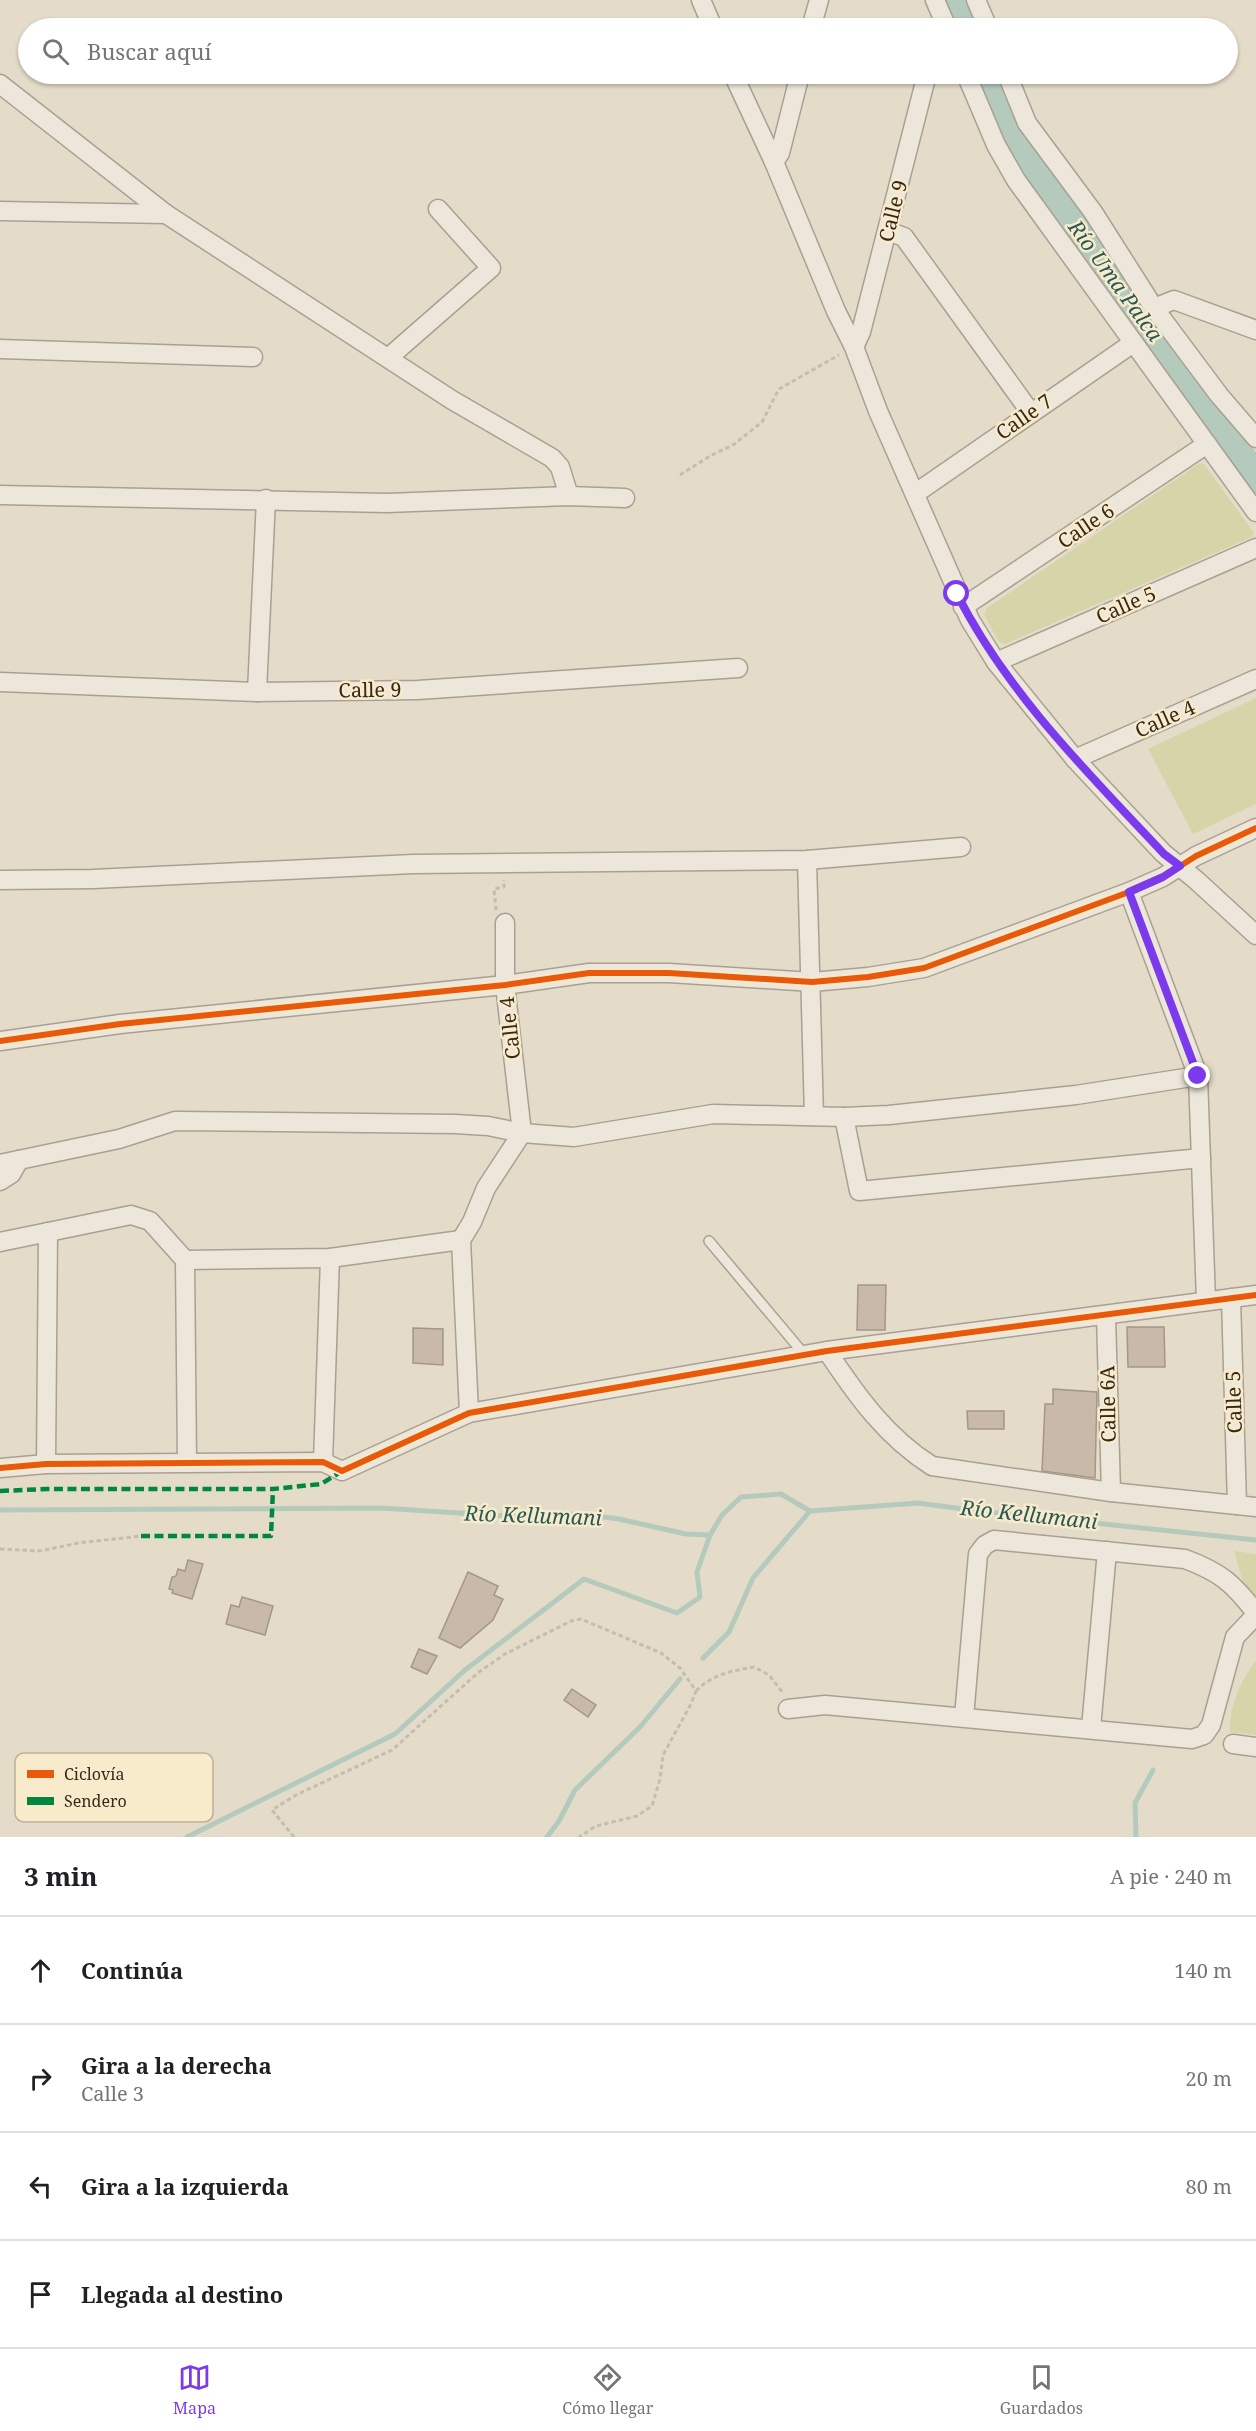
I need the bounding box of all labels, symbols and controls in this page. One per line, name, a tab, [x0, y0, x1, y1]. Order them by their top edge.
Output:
search box	[18, 18, 1238, 84]
icon: search	[39, 35, 72, 68]
text: Buscar aquí	[87, 36, 211, 66]
street label: Calle 9	[872, 177, 913, 245]
water label: Río Uma Palca	[1062, 213, 1170, 347]
street label: Calle 7	[990, 387, 1057, 446]
street label: Calle 6	[1052, 497, 1119, 554]
street label: Calle 5	[1092, 579, 1160, 630]
route start	[943, 580, 969, 606]
street label: Calle 9	[338, 675, 402, 704]
street label: Calle 4	[1131, 693, 1199, 744]
street label: Calle 4	[493, 995, 526, 1061]
route end	[1184, 1062, 1210, 1088]
street label: Calle 6A	[1093, 1364, 1122, 1443]
street label: Calle 5	[1219, 1370, 1248, 1434]
water label: Río Kellumani	[958, 1493, 1100, 1535]
water label: Río Kellumani	[463, 1499, 603, 1531]
legend	[15, 1753, 213, 1822]
text: Ciclovía	[64, 1763, 124, 1785]
text: Sendero	[64, 1790, 127, 1812]
text: 3 min	[24, 1858, 98, 1894]
text: A pie · 240 m	[1110, 1863, 1232, 1890]
icon: ahead	[24, 1954, 57, 1987]
text: Continúa	[81, 1955, 183, 1985]
text: 140 m	[1174, 1957, 1232, 1984]
text: Gira a la derecha	[81, 2050, 272, 2080]
icon: right	[24, 2062, 57, 2095]
text: 20 m	[1186, 2065, 1232, 2092]
text: Calle 3	[81, 2080, 144, 2107]
icon: left	[24, 2170, 57, 2203]
text: Gira a la izquierda	[81, 2171, 289, 2201]
text: 80 m	[1186, 2173, 1232, 2200]
icon: arrive	[24, 2278, 57, 2311]
text: Llegada al destino	[81, 2279, 283, 2309]
tab: Mapa	[173, 2361, 216, 2419]
tab: Cómo llegar	[562, 2361, 653, 2419]
tab: Guardados	[1000, 2361, 1083, 2419]

